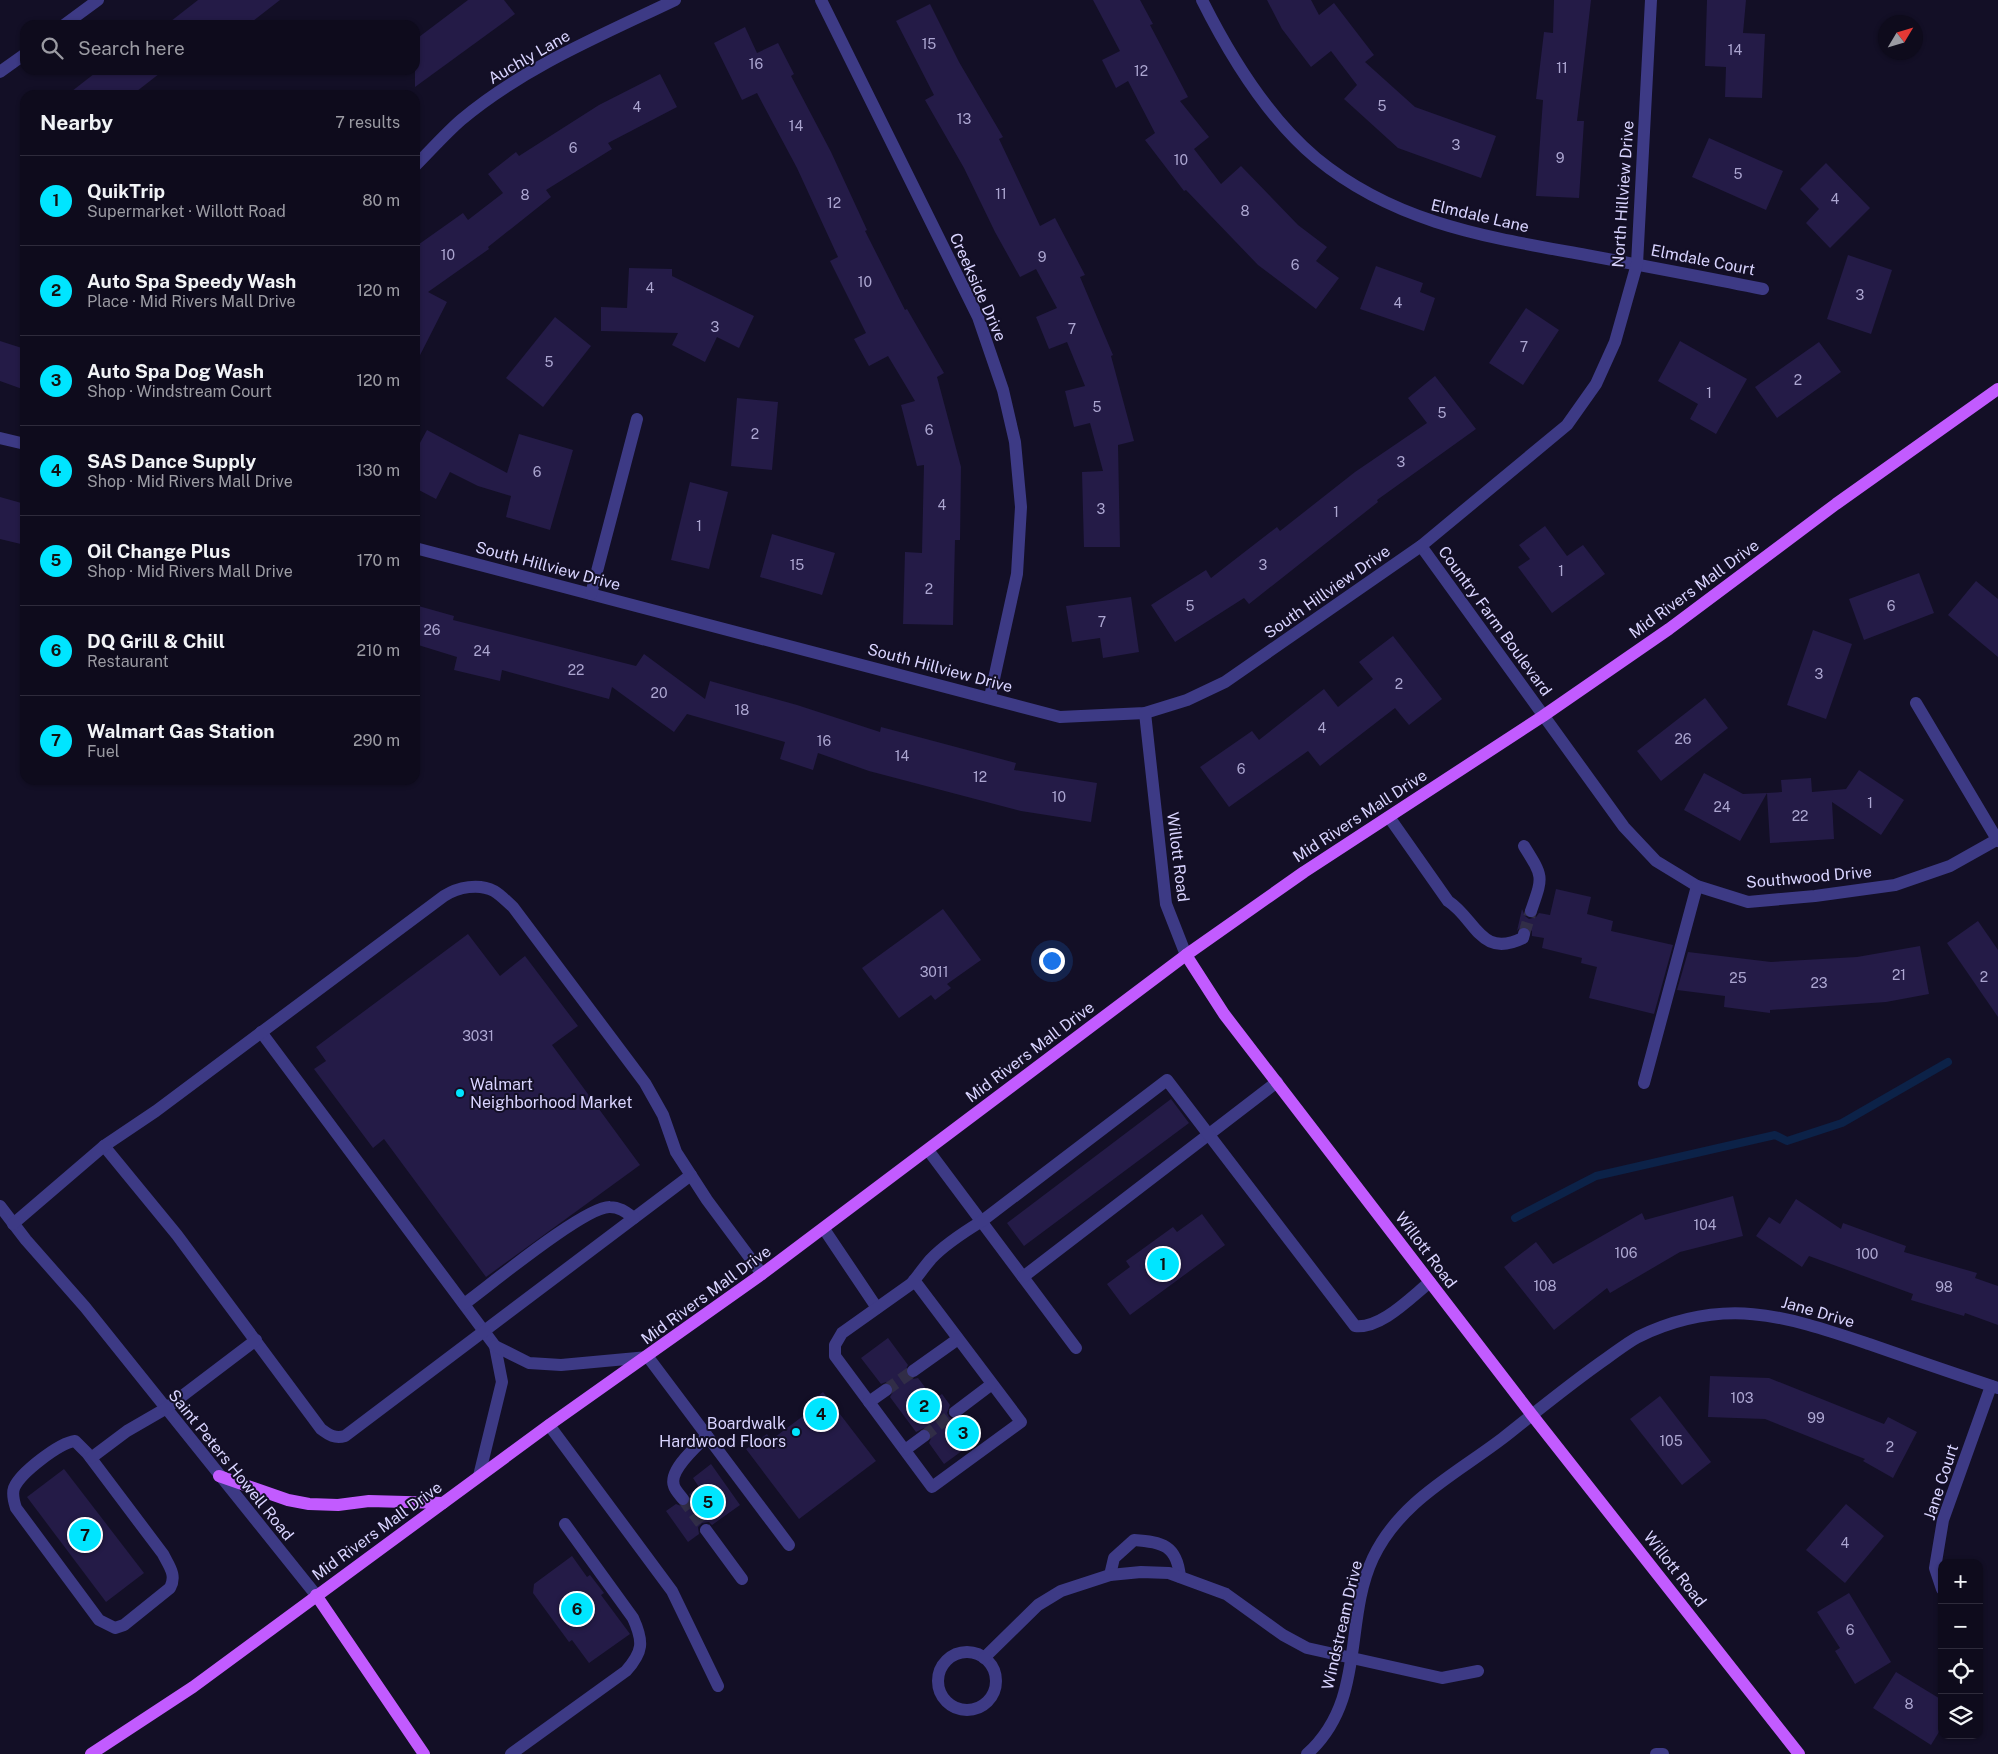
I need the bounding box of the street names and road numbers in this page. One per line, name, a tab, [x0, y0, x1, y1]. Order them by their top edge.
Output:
street label: Auchly Lane	[485, 26, 573, 88]
street label: North Hillview Drive	[1608, 120, 1638, 268]
street label: Elmdale Lane	[1429, 195, 1531, 237]
street label: Creekside Drive	[946, 230, 1010, 344]
street label: Elmdale Court	[1649, 241, 1757, 279]
street label: Mid Rivers Mall Drive	[1625, 535, 1763, 643]
street label: South Hillview Drive	[473, 537, 623, 595]
street label: South Hillview Drive	[1260, 541, 1394, 643]
street label: Country Farm Boulevard	[1434, 542, 1556, 700]
street label: South Hillview Drive	[865, 639, 1015, 697]
street label: Mid Rivers Mall Drive	[1289, 766, 1431, 866]
street label: Willott Road	[1163, 811, 1193, 903]
street label: Southwood Drive	[1745, 862, 1873, 892]
street label: Mid Rivers Mall Drive	[962, 997, 1098, 1107]
street label: Willott Road	[1391, 1208, 1461, 1292]
street label: Mid Rivers Mall Drive	[637, 1241, 775, 1349]
street label: Jane Drive	[1779, 1292, 1857, 1332]
street label: Saint Peters Howell Road	[164, 1386, 298, 1544]
street label: Jane Court	[1920, 1442, 1962, 1522]
street label: Mid Rivers Mall Drive	[308, 1477, 446, 1585]
street label: Willott Road	[1640, 1527, 1710, 1611]
street label: Windstream Drive	[1318, 1558, 1366, 1692]

